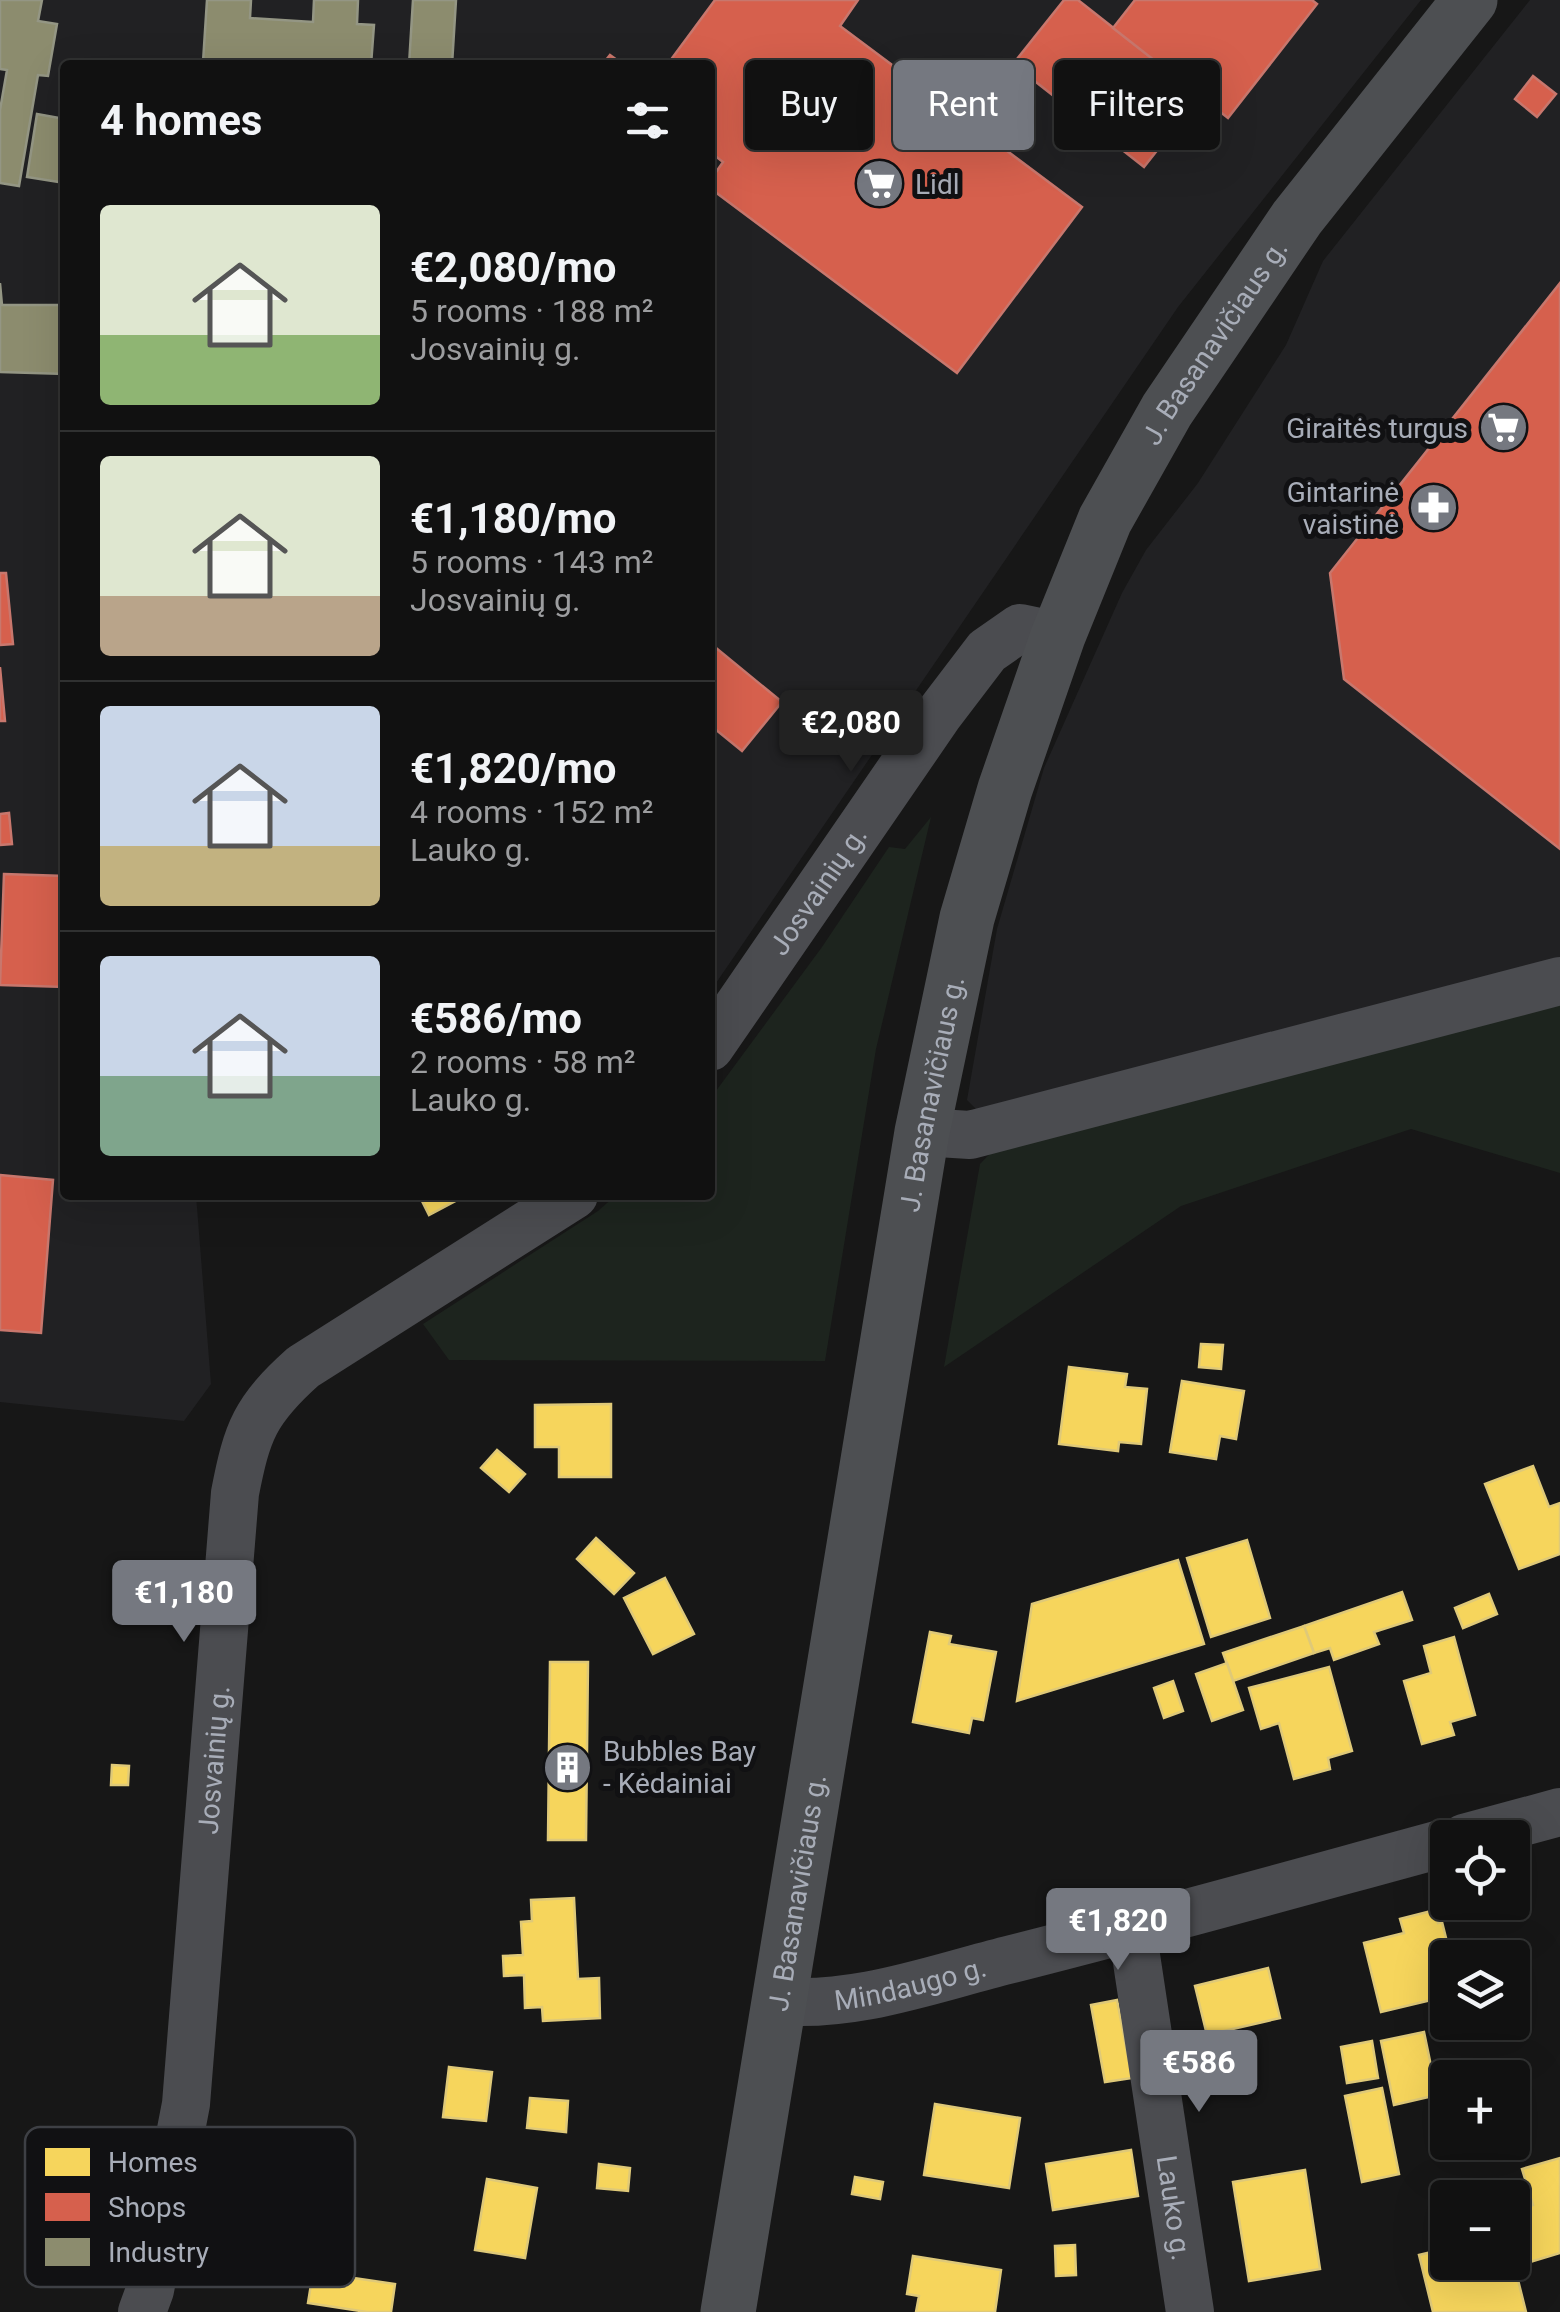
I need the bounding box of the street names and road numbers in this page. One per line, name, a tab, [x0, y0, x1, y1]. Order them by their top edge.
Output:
street label: J. Basanavičiaus g.	[1135, 233, 1295, 451]
street label: Josvainių g.	[762, 820, 874, 961]
street label: J. Basanavičiaus g.	[893, 973, 971, 1214]
street label: Josvainių g.	[192, 1684, 236, 1836]
street label: J. Basanavičiaus g.	[762, 1772, 833, 2014]
street label: Mindaugo g.	[832, 1950, 990, 2017]
street label: Lauko g.	[1149, 2153, 1198, 2263]

